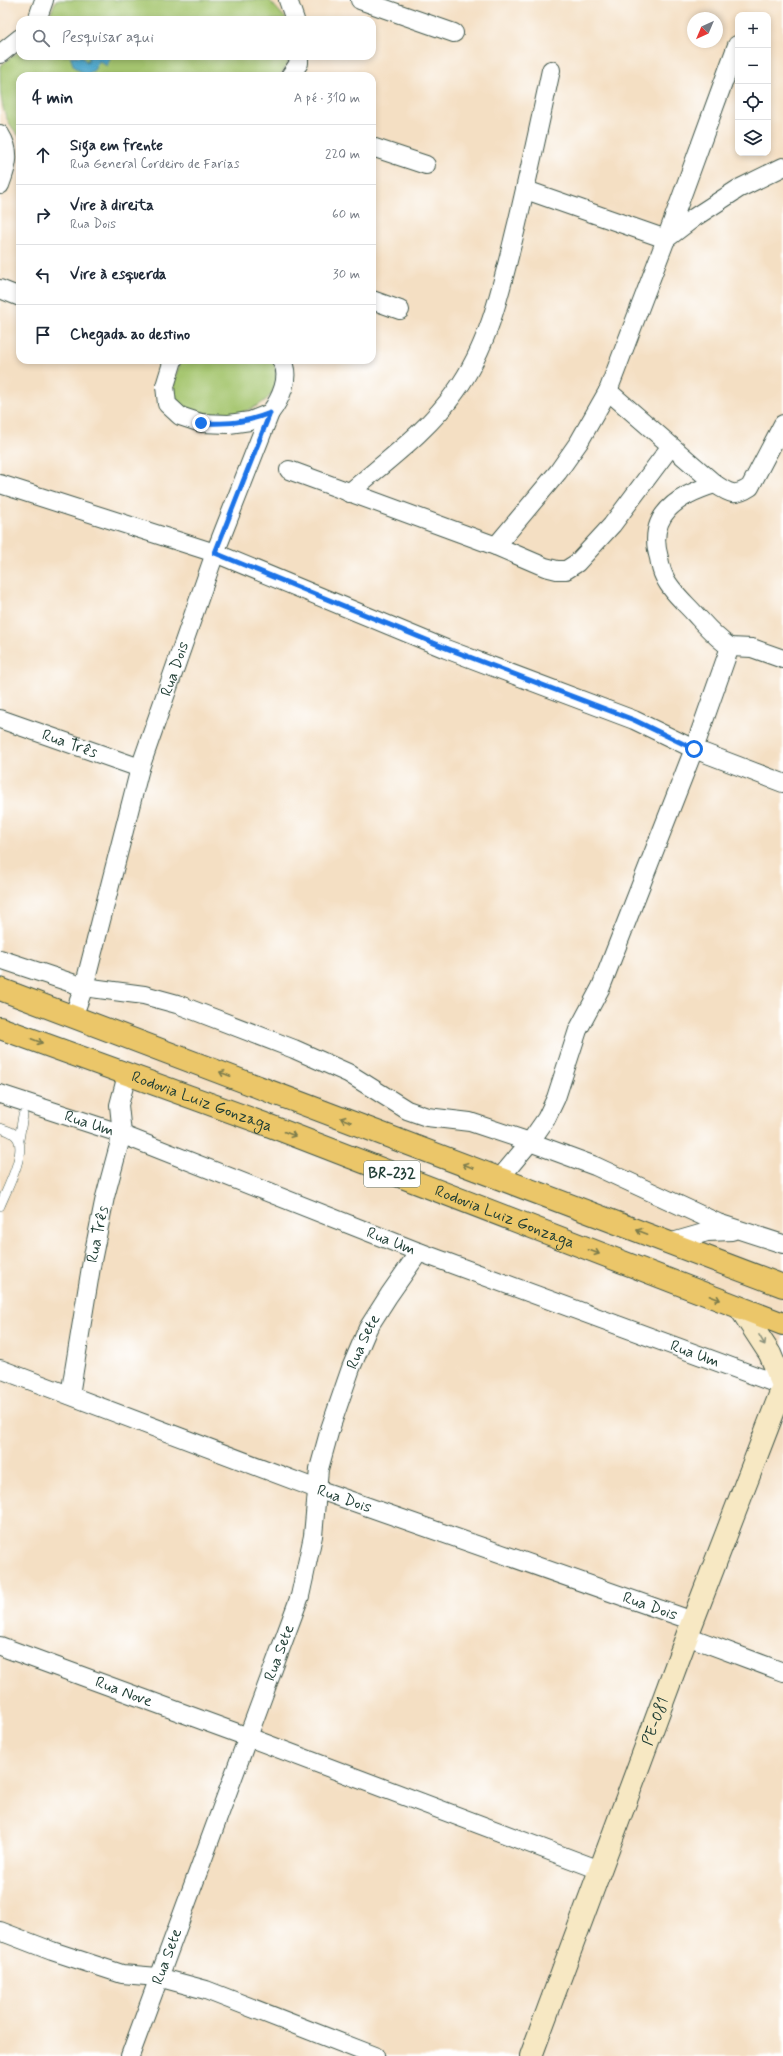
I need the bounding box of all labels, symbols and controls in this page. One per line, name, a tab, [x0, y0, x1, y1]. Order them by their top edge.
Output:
north arrow	[687, 12, 723, 48]
map controls	[735, 12, 771, 156]
button: +	[735, 12, 771, 48]
search box	[16, 16, 376, 60]
icon: search	[30, 27, 52, 49]
text: Pesquisar aqui	[62, 28, 154, 48]
button: −	[735, 48, 771, 84]
button: locate	[735, 84, 771, 120]
text: 4 min	[32, 87, 73, 109]
text: A pé · 310 m	[294, 90, 360, 107]
button: layers	[735, 120, 771, 156]
text: Siga em frente	[70, 136, 163, 156]
icon: ahead	[32, 144, 54, 166]
text: 220 m	[325, 146, 360, 163]
text: Rua General Cordeiro de Farias	[70, 156, 239, 173]
text: Vire à direita	[70, 196, 154, 216]
icon: right	[32, 204, 54, 226]
text: 60 m	[332, 206, 360, 223]
text: Rua Dois	[70, 216, 116, 233]
icon: left	[32, 264, 54, 286]
text: Vire à esquerda	[70, 265, 166, 285]
text: 30 m	[333, 266, 360, 283]
icon: arrive	[32, 324, 54, 346]
text: Chegada ao destino	[70, 325, 190, 345]
route end	[192, 414, 210, 432]
street label: Rua Dois	[155, 639, 194, 699]
street label: Rua Três	[39, 724, 101, 763]
route start	[685, 740, 703, 758]
one-way arrow	[30, 1038, 42, 1046]
street label: Rodovia Luiz Gonzaga	[129, 1066, 276, 1136]
one-way arrow	[219, 1069, 231, 1077]
street label: Rua Um	[62, 1105, 117, 1141]
one-way arrow	[341, 1115, 353, 1123]
one-way arrow	[284, 1131, 296, 1139]
road number: BR-232	[364, 1161, 420, 1187]
one-way arrow	[462, 1161, 474, 1169]
street label: Rodovia Luiz Gonzaga	[432, 1180, 578, 1253]
street label: Rua Três	[81, 1204, 113, 1265]
street label: Rua Um	[363, 1222, 419, 1260]
one-way arrow	[636, 1228, 648, 1236]
one-way arrow	[588, 1248, 600, 1256]
one-way arrow	[709, 1295, 721, 1303]
street label: Rua Sete	[341, 1310, 385, 1372]
one-way arrow	[759, 1334, 767, 1346]
street label: Rua Um	[667, 1335, 723, 1372]
street label: Rua Dois	[314, 1479, 375, 1518]
street label: Rua Dois	[620, 1587, 680, 1625]
street label: Rua Sete	[259, 1621, 299, 1684]
street label: Rua Nove	[92, 1671, 156, 1712]
street label: PE-081	[637, 1694, 674, 1748]
street label: Rua Sete	[147, 1925, 187, 1988]

